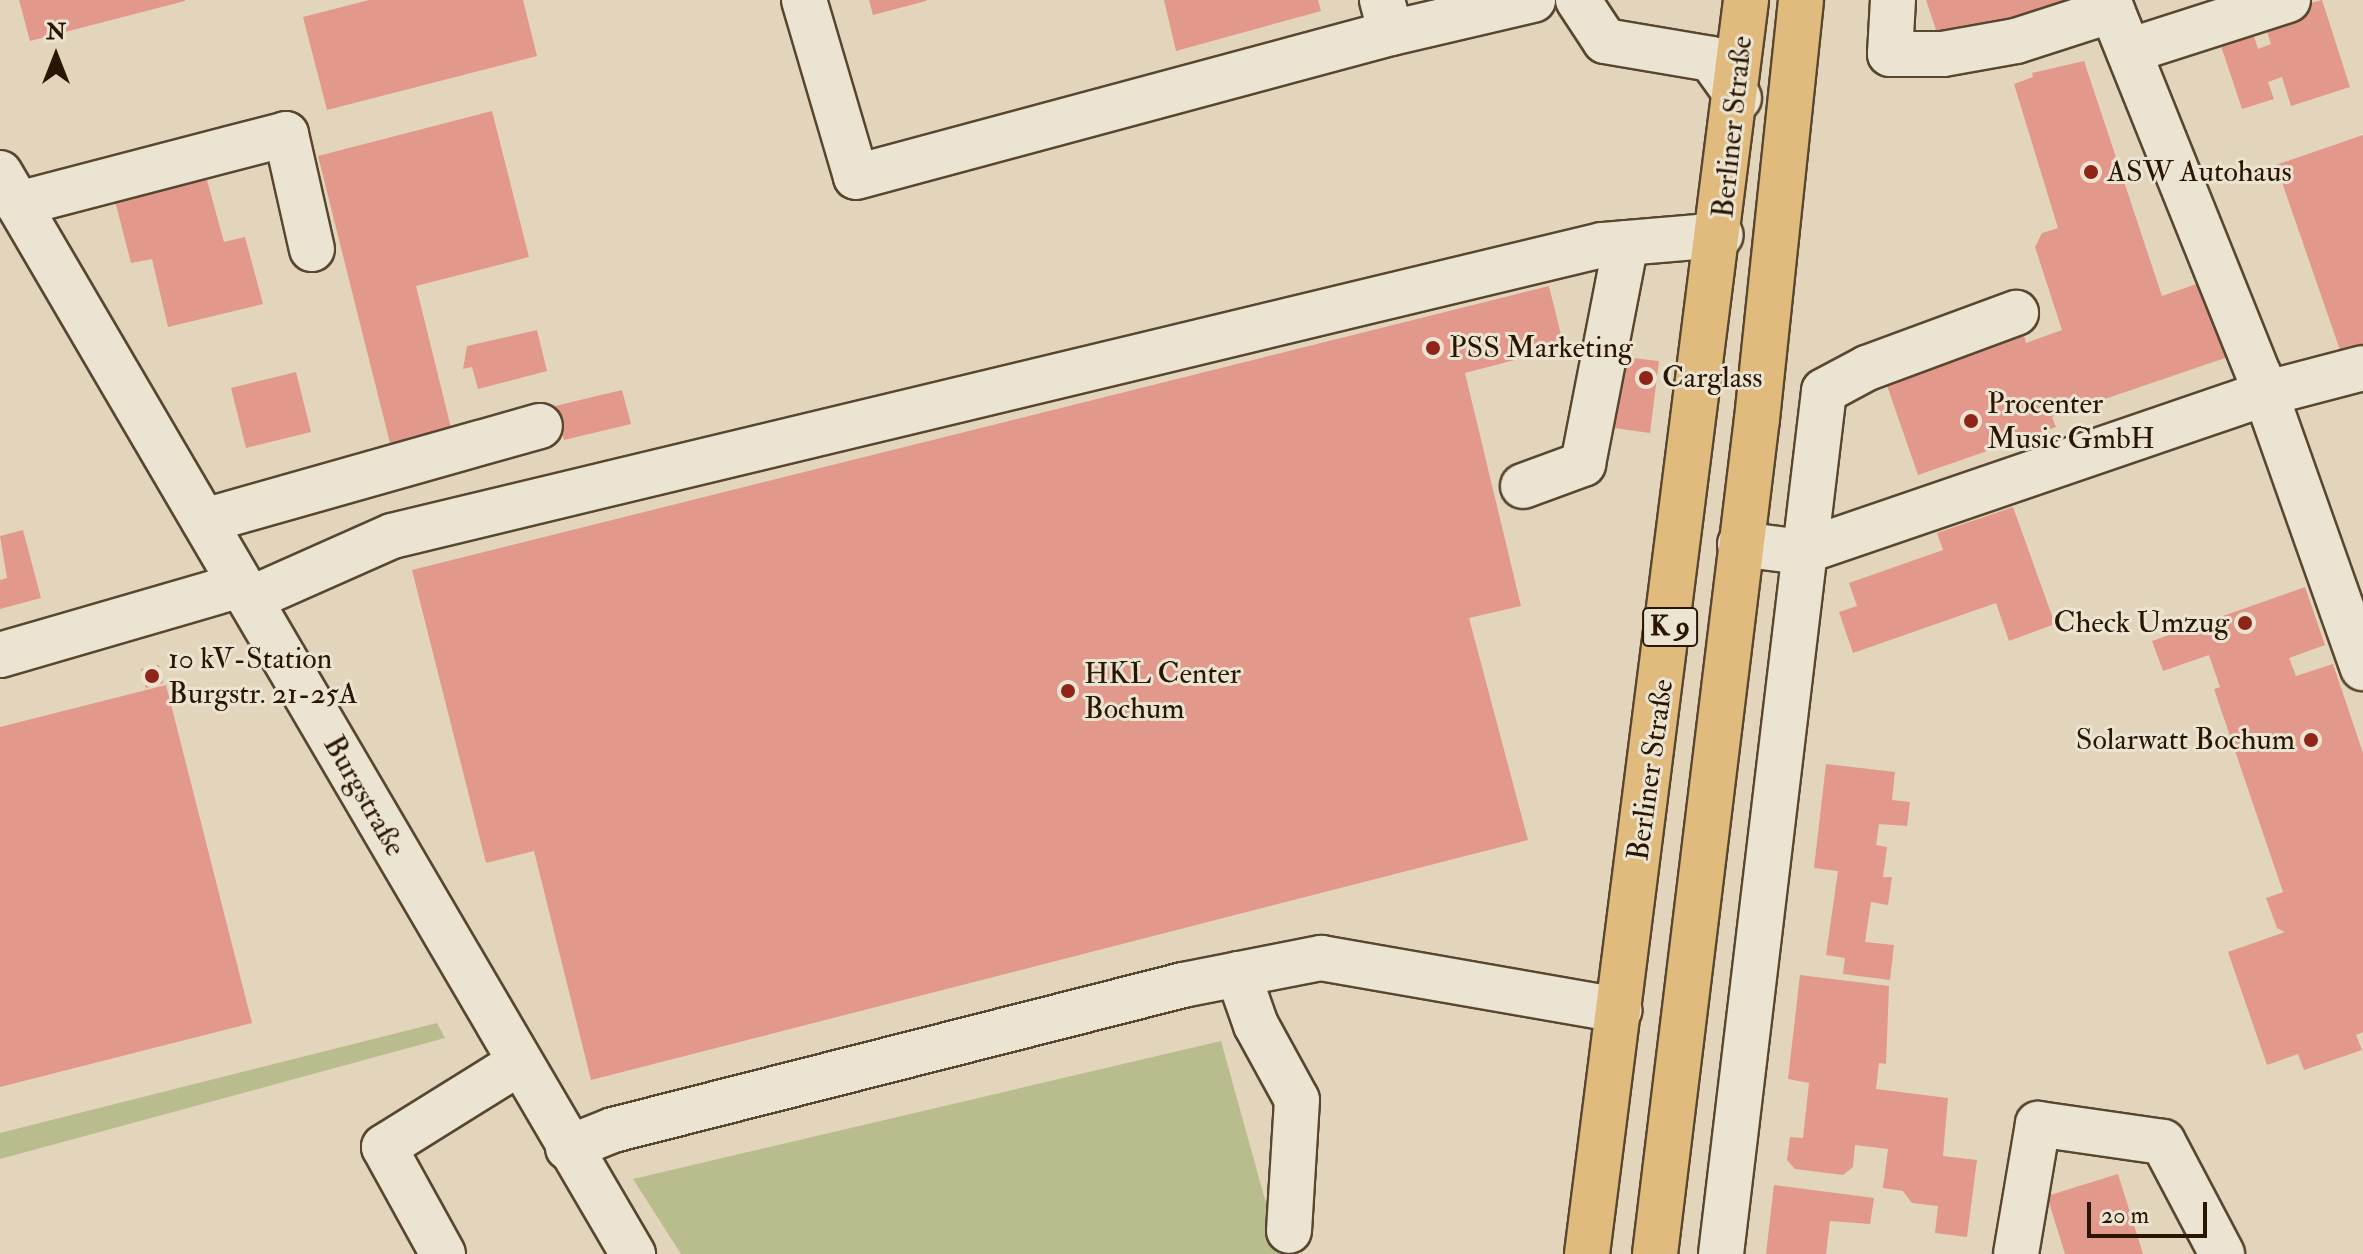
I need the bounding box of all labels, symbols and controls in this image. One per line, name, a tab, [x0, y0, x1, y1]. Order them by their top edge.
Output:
north arrow	[16, 16, 96, 96]
text: N	[46, 18, 66, 46]
street label: Berliner Straße	[1706, 34, 1760, 220]
place label: ASW Autohaus	[2107, 154, 2292, 190]
marker: ASW Autohaus	[2082, 163, 2100, 181]
place label: PSS Marketing	[1449, 330, 1633, 366]
marker: PSS Marketing	[1424, 339, 1442, 357]
place label: Carglass	[1662, 360, 1763, 396]
marker: Carglass	[1637, 369, 1655, 387]
place label: Procenter Music GmbH	[1987, 386, 2155, 456]
marker: Procenter Music GmbH	[1962, 412, 1980, 430]
road number: K 9	[1642, 603, 1698, 651]
place label: Check Umzug	[2053, 605, 2229, 641]
marker: Check Umzug	[2236, 614, 2254, 632]
place label: 10 kV-Station Burgstr. 21-25A	[168, 641, 358, 712]
place label: HKL Center Bochum	[1084, 656, 1241, 726]
marker: 10 kV-Station Burgstr. 21-25A	[143, 667, 161, 685]
street label: Berliner Straße	[1620, 677, 1682, 863]
marker: HKL Center Bochum	[1059, 682, 1077, 700]
place label: Solarwatt Bochum	[2076, 722, 2295, 758]
street label: Burgstraße	[315, 729, 413, 863]
marker: Solarwatt Bochum	[2302, 731, 2320, 749]
scale bar	[2091, 1186, 2211, 1236]
text: 20 m	[2101, 1200, 2149, 1231]

